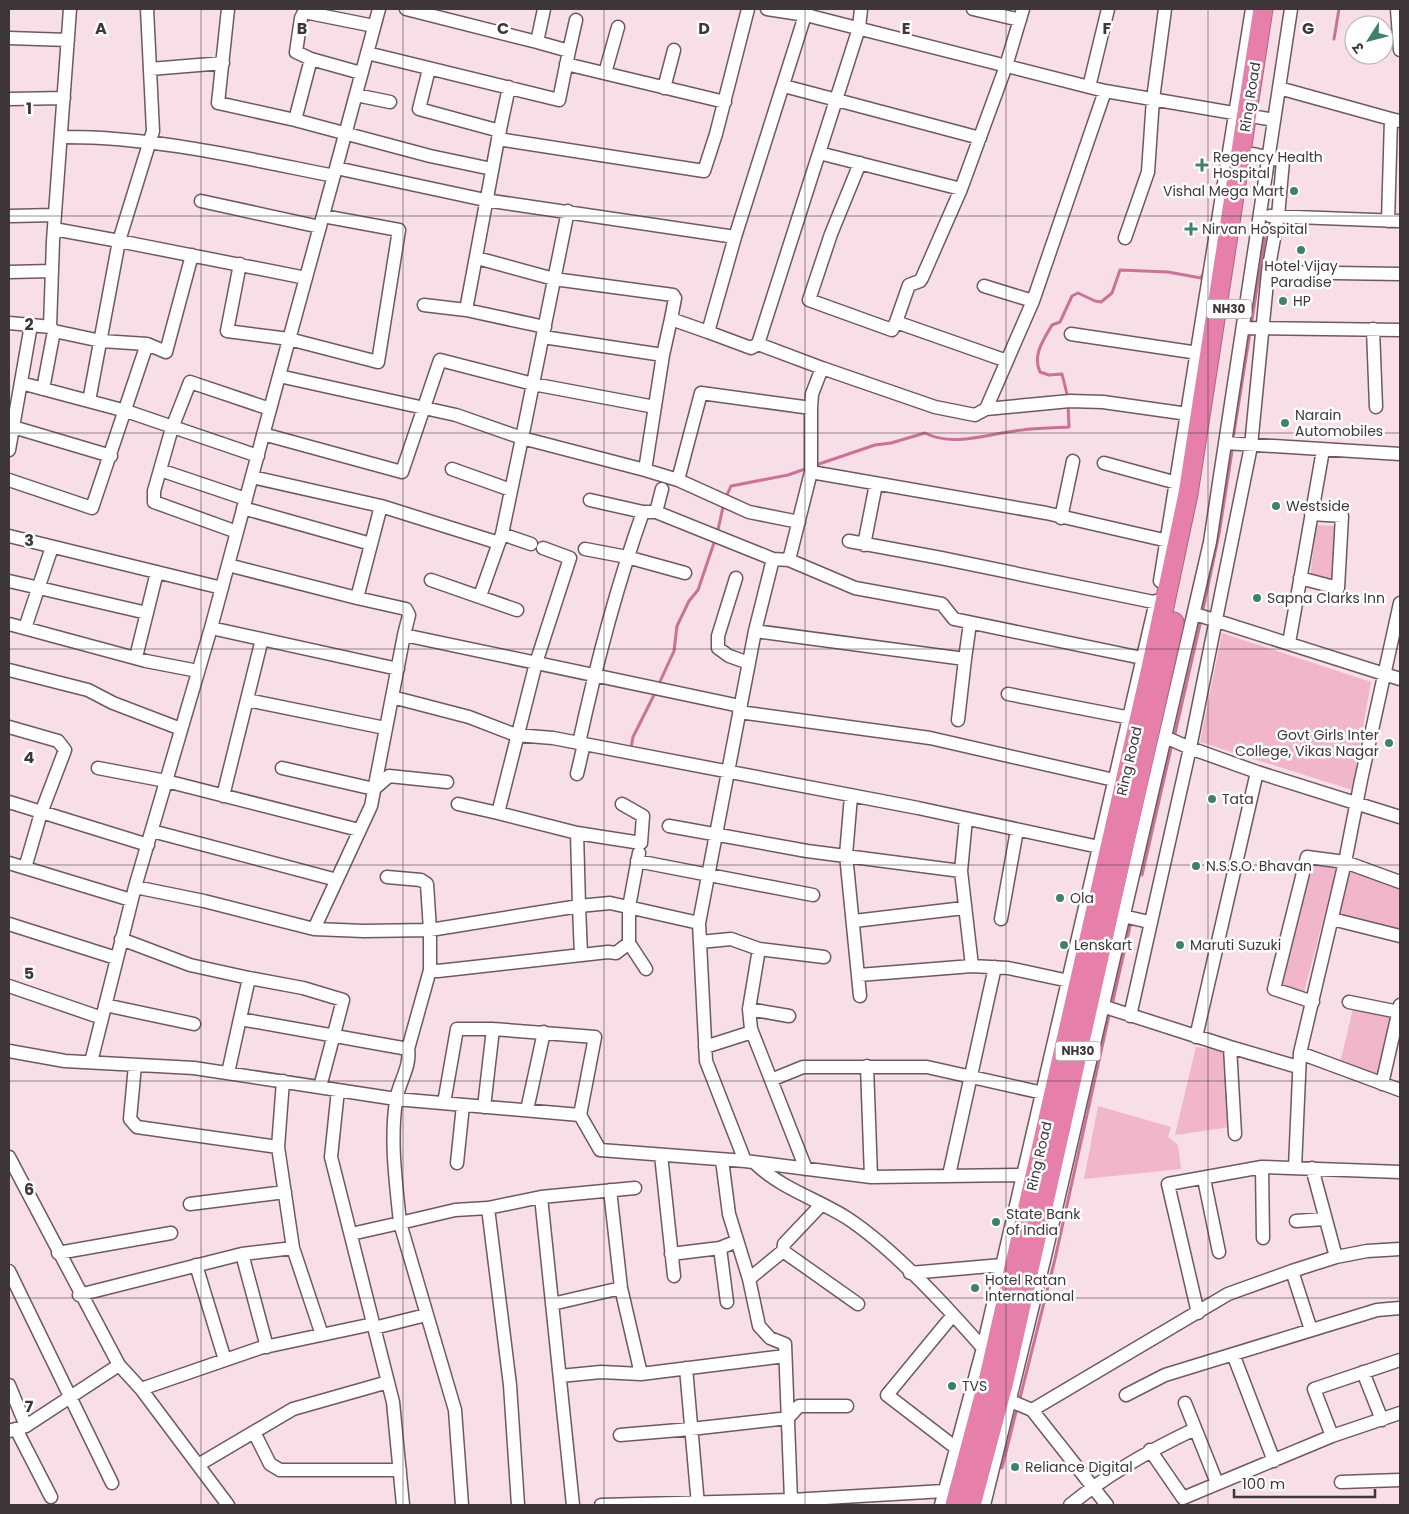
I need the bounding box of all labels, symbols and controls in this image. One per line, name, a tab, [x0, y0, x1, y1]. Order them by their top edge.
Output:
north arrow	[1344, 15, 1394, 65]
text: A	[95, 17, 107, 40]
text: B	[297, 17, 307, 40]
text: C	[497, 17, 509, 40]
text: D	[698, 17, 710, 40]
text: E	[902, 17, 910, 40]
text: F	[1103, 17, 1112, 40]
text: G	[1302, 17, 1314, 40]
text: उ	[1347, 38, 1369, 58]
street label: Ring Road	[1235, 61, 1265, 133]
text: 1	[26, 97, 32, 120]
place label: Regency Health Hospital	[1213, 147, 1323, 183]
marker: Regency Health Hospital	[1195, 158, 1209, 172]
place label: Vishal Mega Mart	[1163, 181, 1284, 201]
marker: Vishal Mega Mart	[1288, 185, 1300, 197]
place label: Nirvan Hospital	[1202, 219, 1307, 239]
marker: Nirvan Hospital	[1184, 222, 1198, 236]
marker: Hotel Vijay Paradise	[1295, 244, 1307, 256]
place label: Hotel Vijay Paradise	[1264, 256, 1338, 292]
place label: HP	[1293, 291, 1311, 311]
marker: HP	[1277, 295, 1289, 307]
road number: NH30	[1206, 300, 1252, 318]
text: 2	[24, 313, 34, 336]
place label: Narain Automobiles	[1295, 405, 1383, 441]
marker: Narain Automobiles	[1279, 417, 1291, 429]
place label: Westside	[1286, 496, 1350, 516]
marker: Westside	[1270, 500, 1282, 512]
text: 3	[24, 529, 34, 552]
place label: Sapna Clarks Inn	[1267, 588, 1385, 608]
marker: Sapna Clarks Inn	[1251, 592, 1263, 604]
street label: Ring Road	[1111, 724, 1147, 798]
place label: Govt Girls Inter College, Vikas Nagar	[1235, 725, 1379, 761]
marker: Govt Girls Inter College, Vikas Nagar	[1383, 737, 1395, 749]
text: 4	[24, 746, 35, 769]
place label: Tata	[1222, 789, 1254, 809]
marker: Tata	[1206, 793, 1218, 805]
place label: N.S.S.O. Bhavan	[1206, 856, 1312, 876]
marker: N.S.S.O. Bhavan	[1190, 860, 1202, 872]
place label: Ola	[1070, 888, 1094, 908]
marker: Ola	[1054, 892, 1066, 904]
place label: Lenskart	[1074, 935, 1132, 955]
place label: Maruti Suzuki	[1190, 935, 1281, 955]
marker: Lenskart	[1058, 939, 1070, 951]
marker: Maruti Suzuki	[1174, 939, 1186, 951]
text: 5	[24, 962, 34, 985]
road number: NH30	[1056, 1042, 1100, 1060]
street label: Ring Road	[1021, 1119, 1057, 1193]
text: 6	[24, 1178, 34, 1201]
place label: State Bank of India	[1006, 1204, 1081, 1240]
marker: State Bank of India	[990, 1216, 1002, 1228]
place label: Hotel Ratan International	[985, 1270, 1074, 1306]
marker: Hotel Ratan International	[969, 1282, 981, 1294]
place label: TVS	[962, 1376, 987, 1396]
marker: TVS	[946, 1380, 958, 1392]
text: 7	[25, 1395, 34, 1418]
place label: Reliance Digital	[1025, 1457, 1133, 1477]
marker: Reliance Digital	[1009, 1461, 1021, 1473]
scale bar	[1234, 1466, 1375, 1498]
text: 100 m	[1242, 1473, 1285, 1494]

